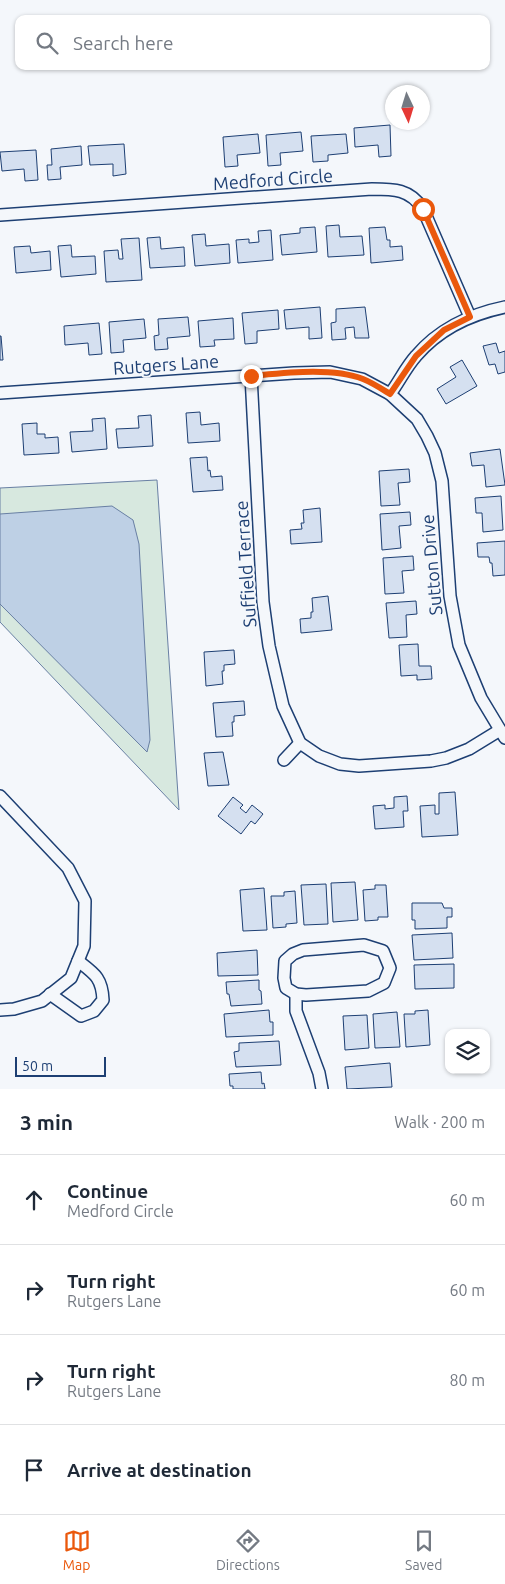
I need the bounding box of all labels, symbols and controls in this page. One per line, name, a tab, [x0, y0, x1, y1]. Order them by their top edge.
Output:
search box	[15, 15, 490, 70]
icon: search	[33, 29, 61, 57]
text: Search here	[73, 32, 173, 54]
north arrow	[385, 85, 430, 130]
street label: Medford Circle	[212, 165, 334, 193]
route start	[412, 198, 435, 221]
street label: Rutgers Lane	[112, 350, 220, 378]
route end	[240, 365, 263, 388]
street label: Suffield Terrace	[231, 500, 259, 628]
street label: Sutton Drive	[417, 514, 445, 616]
map controls	[445, 1029, 490, 1074]
button: layers	[445, 1029, 490, 1074]
scale bar	[15, 1054, 106, 1077]
text: 50 m	[22, 1058, 53, 1074]
text: 3 min	[20, 1110, 73, 1134]
text: Walk · 200 m	[394, 1113, 485, 1131]
text: Continue	[67, 1180, 148, 1202]
icon: ahead	[20, 1186, 48, 1214]
text: 60 m	[449, 1191, 485, 1209]
text: Medford Circle	[67, 1202, 174, 1220]
text: Turn right	[67, 1270, 155, 1292]
icon: right	[20, 1276, 48, 1304]
text: 60 m	[449, 1281, 485, 1299]
text: Rutgers Lane	[67, 1292, 161, 1310]
text: Turn right	[67, 1360, 155, 1382]
icon: right	[20, 1366, 48, 1394]
text: 80 m	[449, 1371, 485, 1389]
text: Rutgers Lane	[67, 1382, 161, 1400]
icon: arrive	[20, 1456, 48, 1484]
text: Arrive at destination	[67, 1459, 252, 1481]
tab: Map	[63, 1527, 91, 1573]
tab: Directions	[216, 1527, 280, 1573]
tab: Saved	[405, 1527, 442, 1573]

